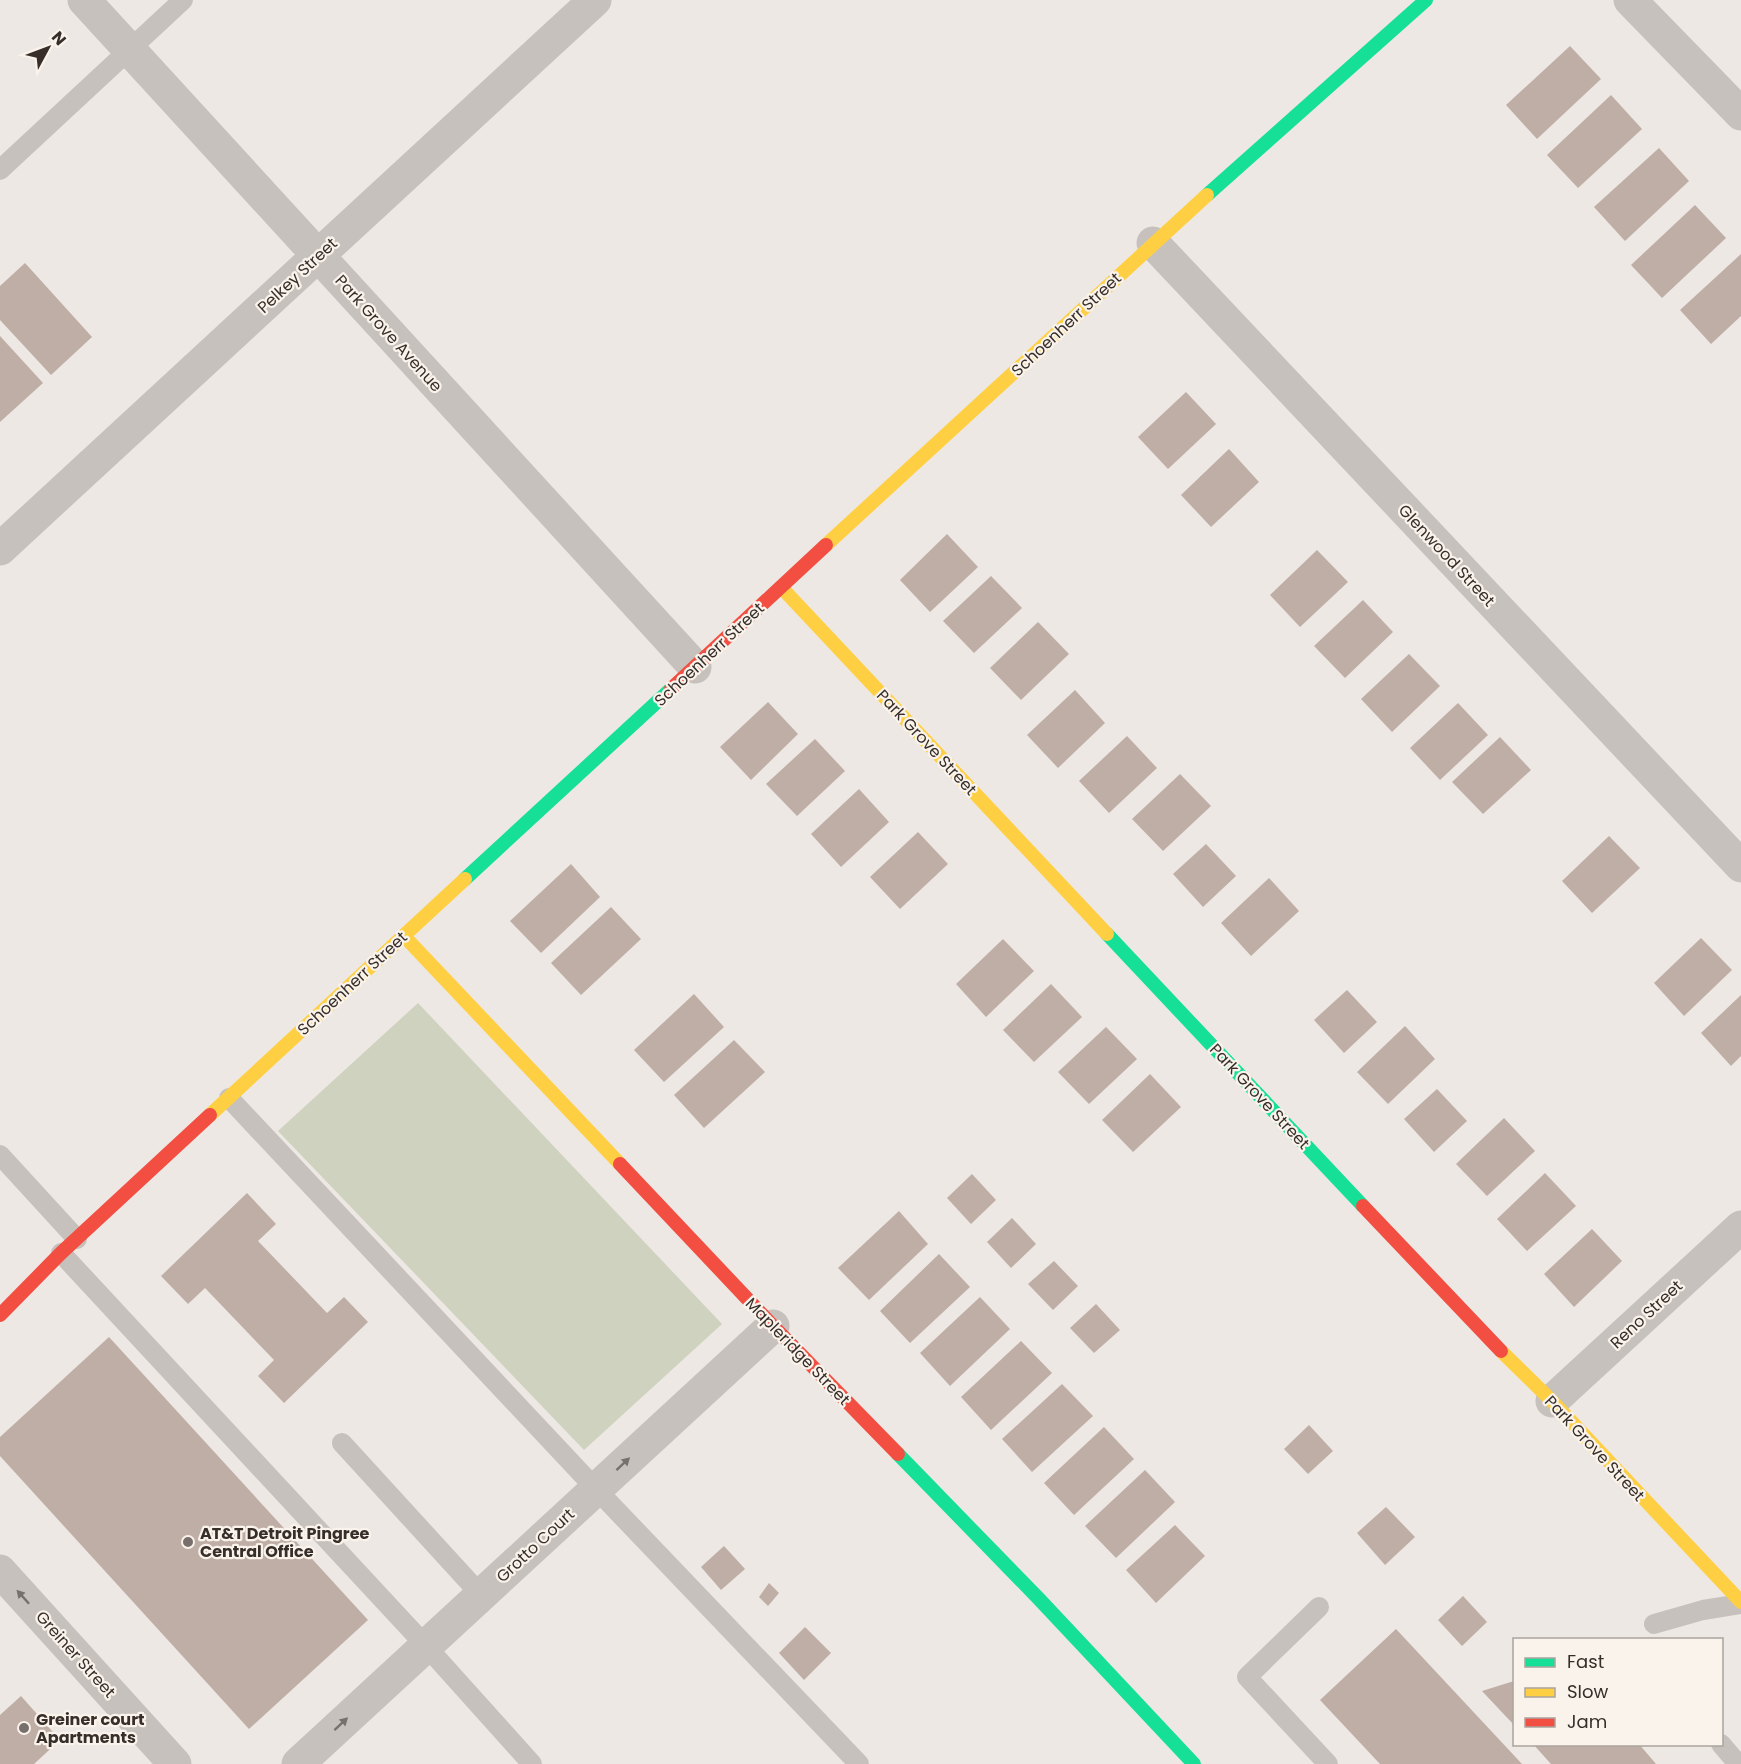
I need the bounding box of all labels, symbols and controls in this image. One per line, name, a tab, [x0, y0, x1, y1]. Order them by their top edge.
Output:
north arrow	[18, 18, 78, 78]
text: N	[46, 26, 72, 51]
street label: Pelkey Street	[252, 232, 342, 318]
street label: Schoenherr Street	[1006, 267, 1127, 382]
street label: Park Grove Avenue	[330, 270, 448, 397]
street label: Glenwood Street	[1393, 499, 1500, 612]
street label: Schoenherr Street	[649, 597, 770, 712]
street label: Park Grove Street	[871, 684, 982, 800]
street label: Schoenherr Street	[292, 926, 413, 1041]
street label: Park Grove Street	[1204, 1038, 1315, 1154]
street label: Reno Street	[1605, 1275, 1688, 1354]
street label: Mapleridge Street	[740, 1292, 855, 1410]
street label: Park Grove Street	[1539, 1390, 1650, 1506]
one-way arrow	[615, 1458, 630, 1471]
street label: Grotto Court	[491, 1503, 580, 1588]
place label: AT&T Detroit Pingree Central Office	[200, 1522, 370, 1563]
marker: AT&T Detroit Pingree Central Office	[181, 1535, 195, 1549]
one-way arrow	[16, 1589, 30, 1604]
street label: Greiner Street	[30, 1606, 121, 1703]
legend	[1513, 1638, 1723, 1746]
text: Fast	[1567, 1649, 1604, 1674]
text: Slow	[1567, 1679, 1609, 1704]
place label: Greiner court Apartments	[36, 1708, 145, 1749]
text: Jam	[1567, 1709, 1607, 1734]
one-way arrow	[333, 1717, 348, 1731]
marker: Greiner court Apartments	[17, 1721, 31, 1735]

